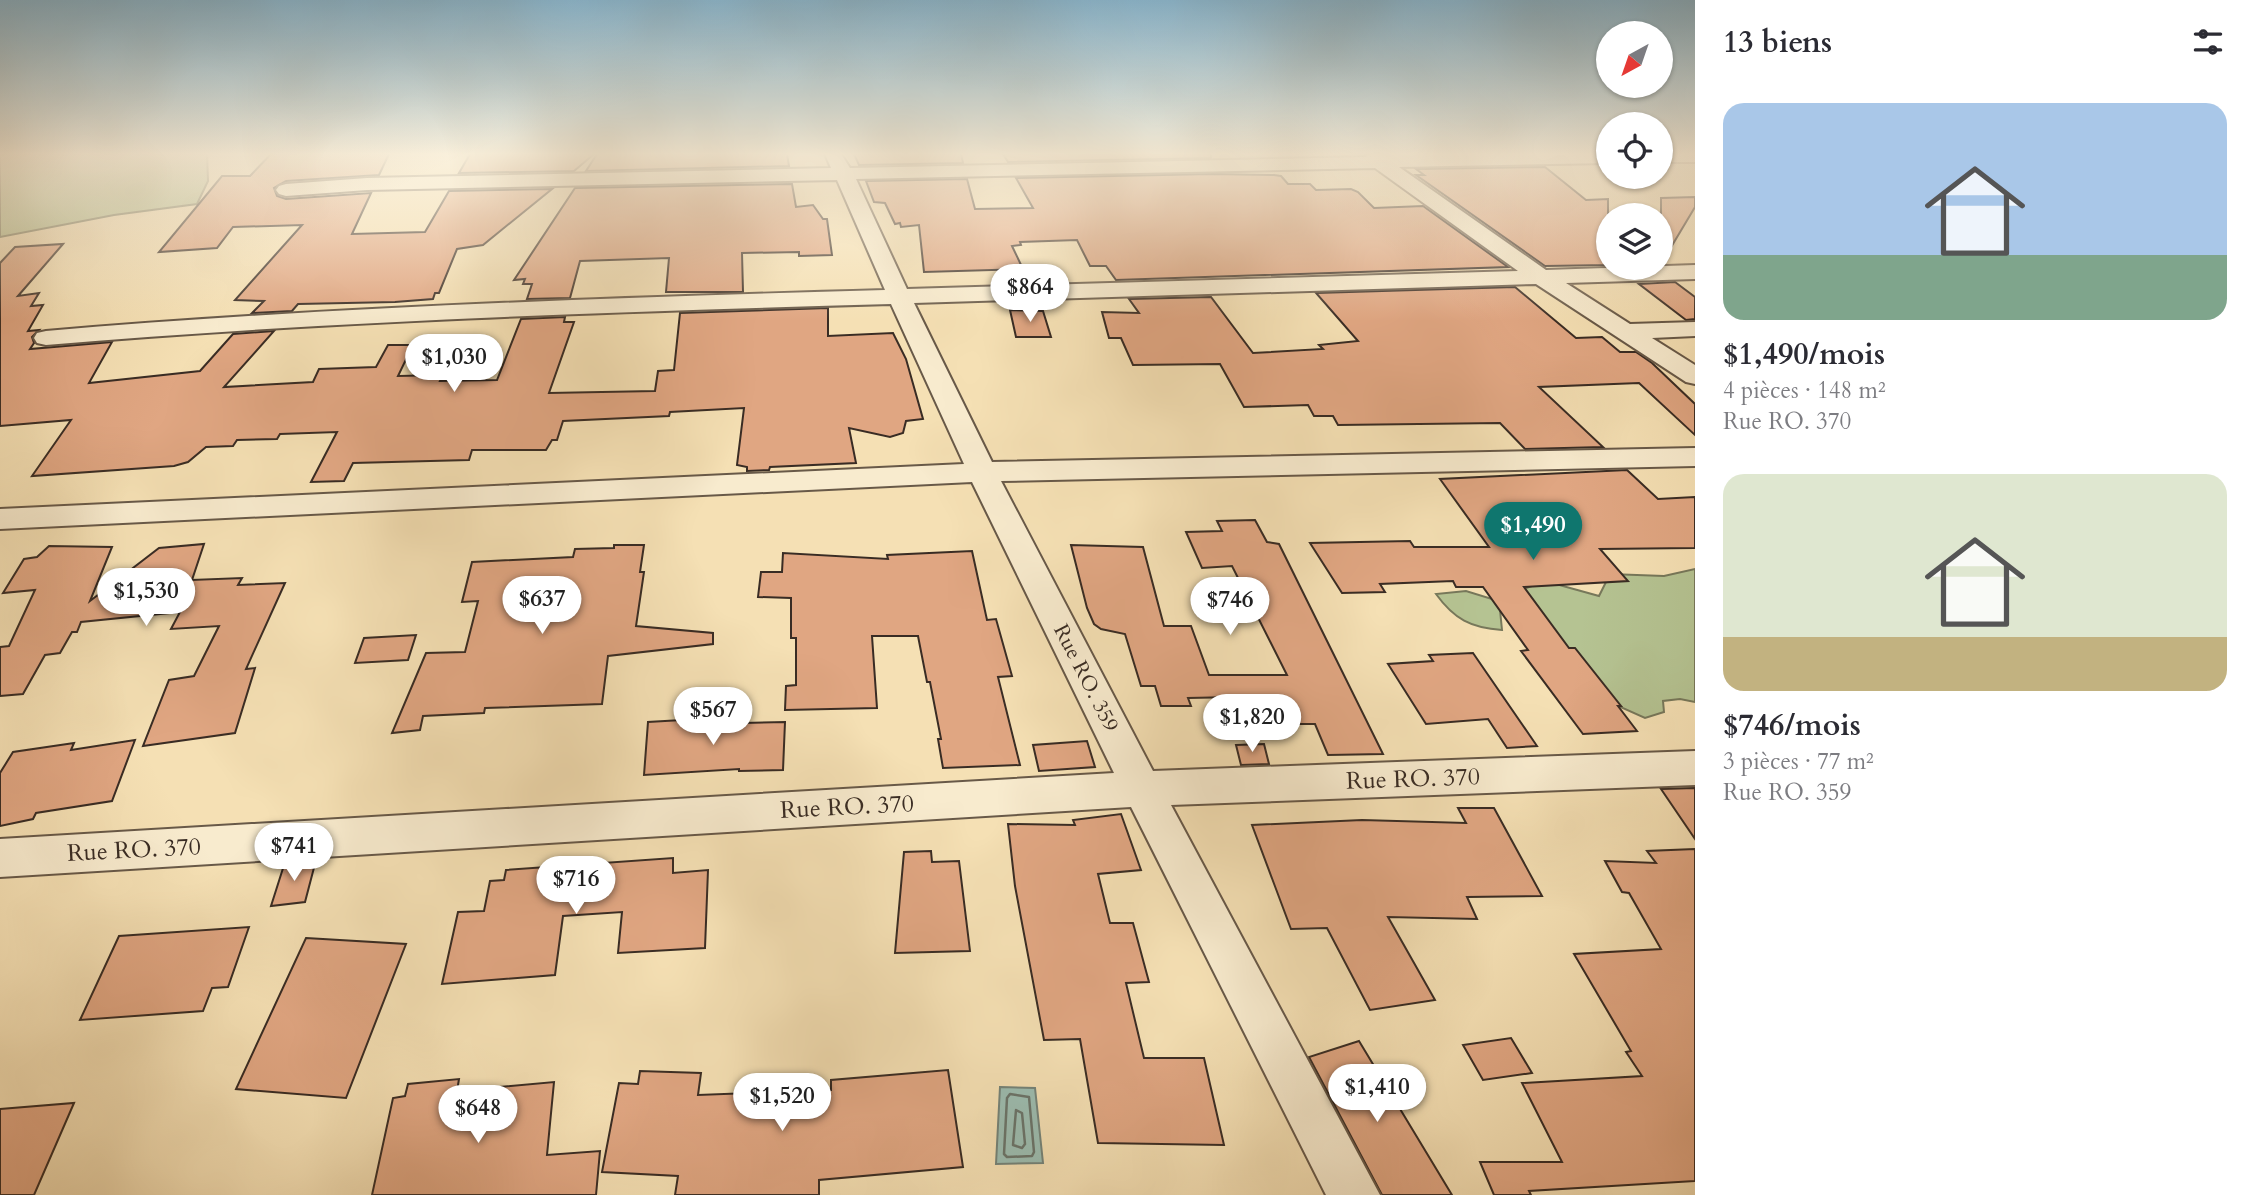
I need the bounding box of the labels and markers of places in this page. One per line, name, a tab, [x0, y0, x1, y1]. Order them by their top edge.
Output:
pin: $864	[989, 264, 1071, 324]
pin: $1,030	[397, 334, 511, 394]
pin: $1,490	[1476, 503, 1590, 562]
pin: $1,530	[89, 568, 203, 628]
pin: $637	[501, 576, 583, 636]
pin: $746	[1189, 578, 1271, 637]
pin: $567	[672, 688, 754, 747]
pin: $1,820	[1195, 694, 1309, 754]
pin: $741	[253, 824, 335, 883]
pin: $716	[535, 856, 617, 916]
pin: $1,410	[1320, 1064, 1434, 1124]
pin: $1,520	[725, 1074, 839, 1133]
pin: $648	[437, 1086, 519, 1145]

